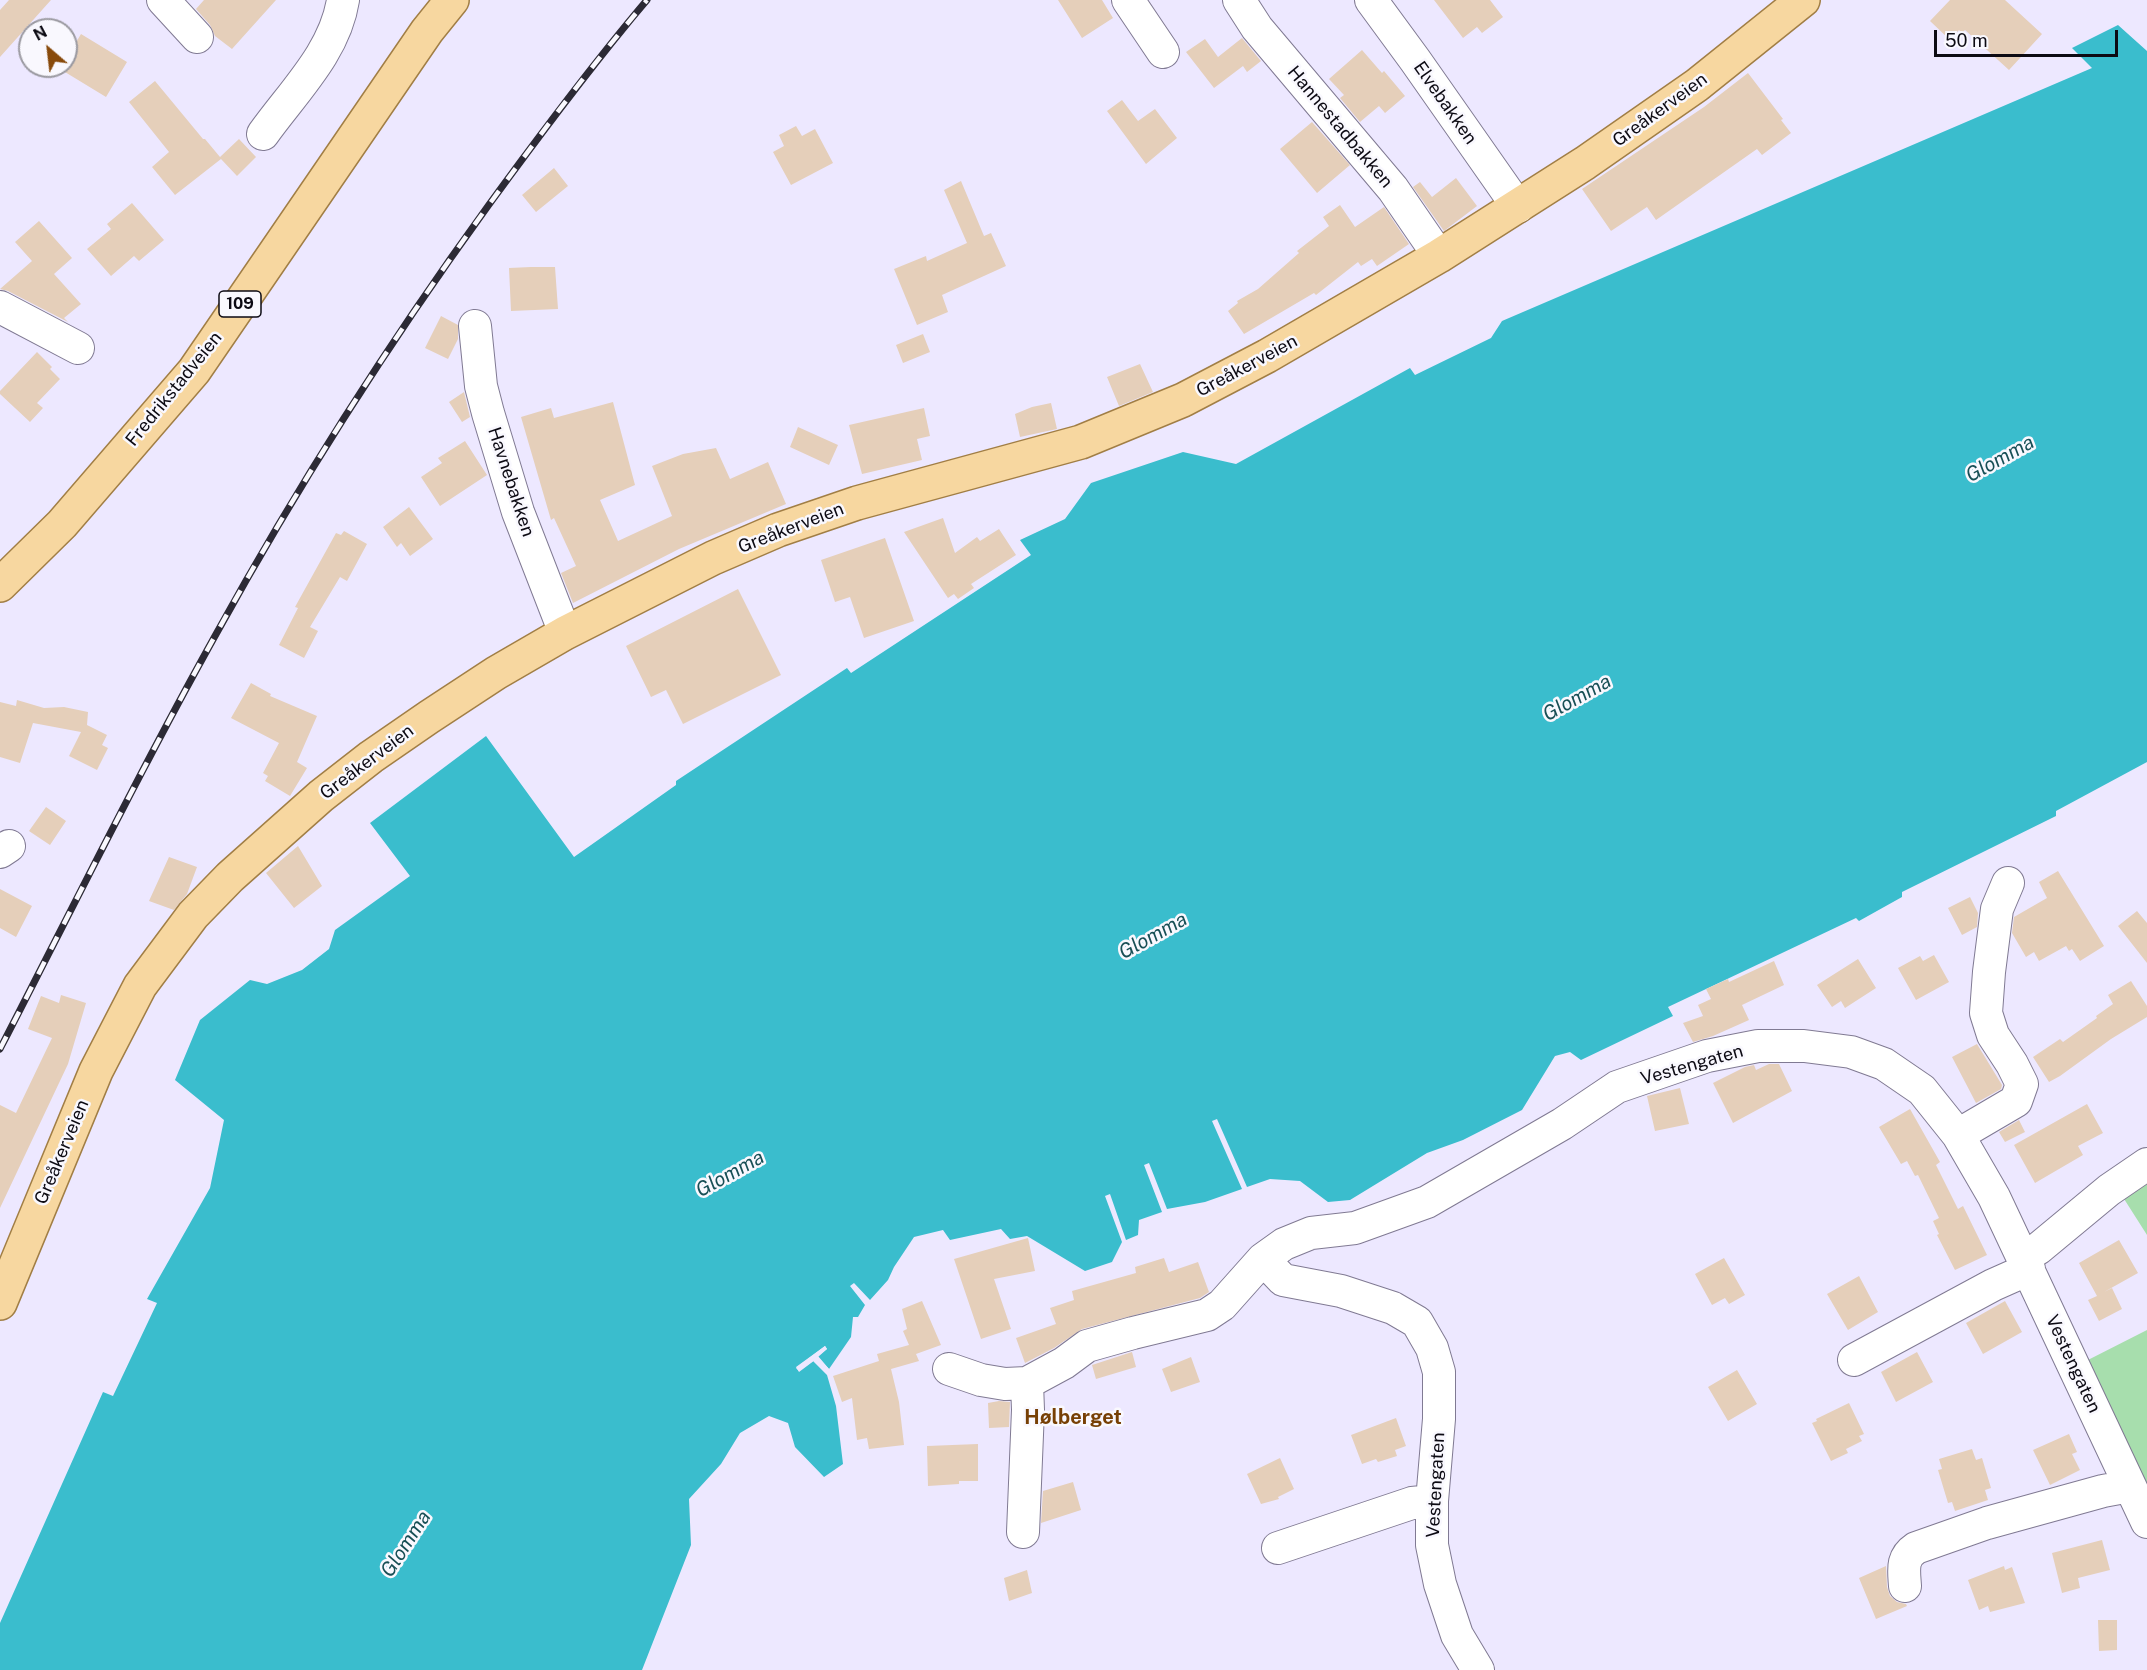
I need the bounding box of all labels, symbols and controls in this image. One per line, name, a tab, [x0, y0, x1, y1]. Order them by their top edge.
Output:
north arrow	[18, 18, 78, 78]
scale bar	[1937, 18, 2122, 56]
text: N	[30, 22, 50, 45]
text: 50 m	[1945, 30, 1988, 51]
street label: Elvebakken	[1409, 57, 1481, 149]
street label: Hannestadbakken	[1283, 62, 1397, 192]
street label: Greåkerveien	[1609, 69, 1711, 151]
road number: 109	[219, 291, 261, 317]
street label: Fredrikstadveien	[121, 327, 227, 451]
street label: Greåkerveien	[1193, 330, 1301, 402]
street label: Havnebakken	[483, 424, 539, 540]
water label: Glomma	[1962, 430, 2038, 488]
street label: Greåkerveien	[735, 498, 847, 558]
water label: Glomma	[1539, 669, 1615, 727]
street label: Greåkerveien	[316, 720, 418, 804]
water label: Glomma	[1115, 907, 1191, 965]
street label: Vestengaten	[1638, 1040, 1746, 1090]
street label: Greåkerveien	[30, 1097, 94, 1207]
water label: Glomma	[692, 1145, 768, 1203]
street label: Vestengaten	[2041, 1312, 2105, 1416]
district label: Hølberget	[1024, 1406, 1122, 1430]
street label: Vestengaten	[1422, 1432, 1450, 1538]
water label: Glomma	[376, 1506, 436, 1582]

